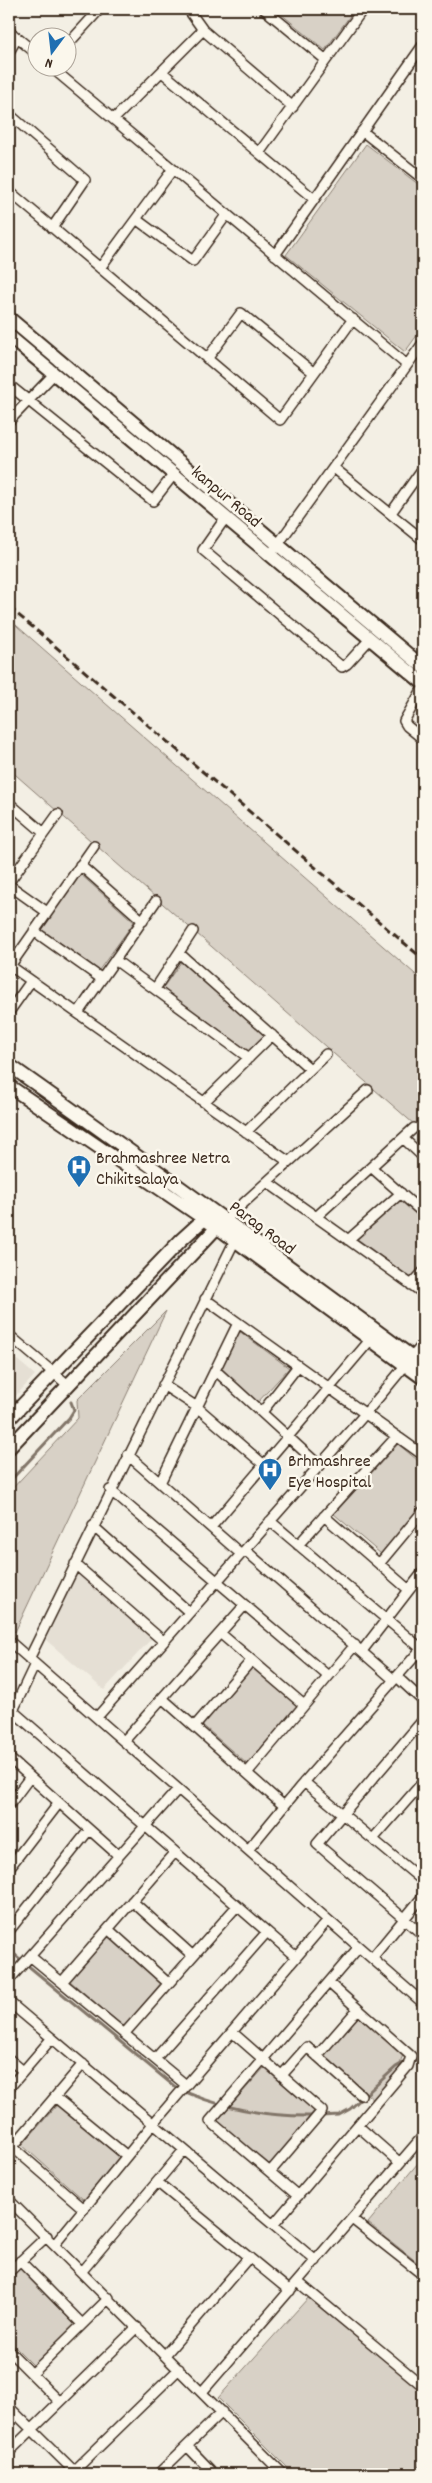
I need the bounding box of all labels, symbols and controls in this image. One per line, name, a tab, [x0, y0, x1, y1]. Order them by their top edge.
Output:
north arrow	[28, 28, 78, 78]
text: N	[43, 52, 55, 73]
street label: kanpur Road	[185, 461, 266, 535]
place label: Brahmashree Netra Chikitsalaya	[96, 1147, 230, 1193]
hospital icon: Brahmashree Netra Chikitsalaya	[66, 1154, 92, 1188]
street label: Parag Road	[223, 1196, 300, 1262]
place label: Brhmashree Eye Hospital	[288, 1450, 372, 1496]
hospital icon: Brhmashree Eye Hospital	[257, 1457, 283, 1491]

